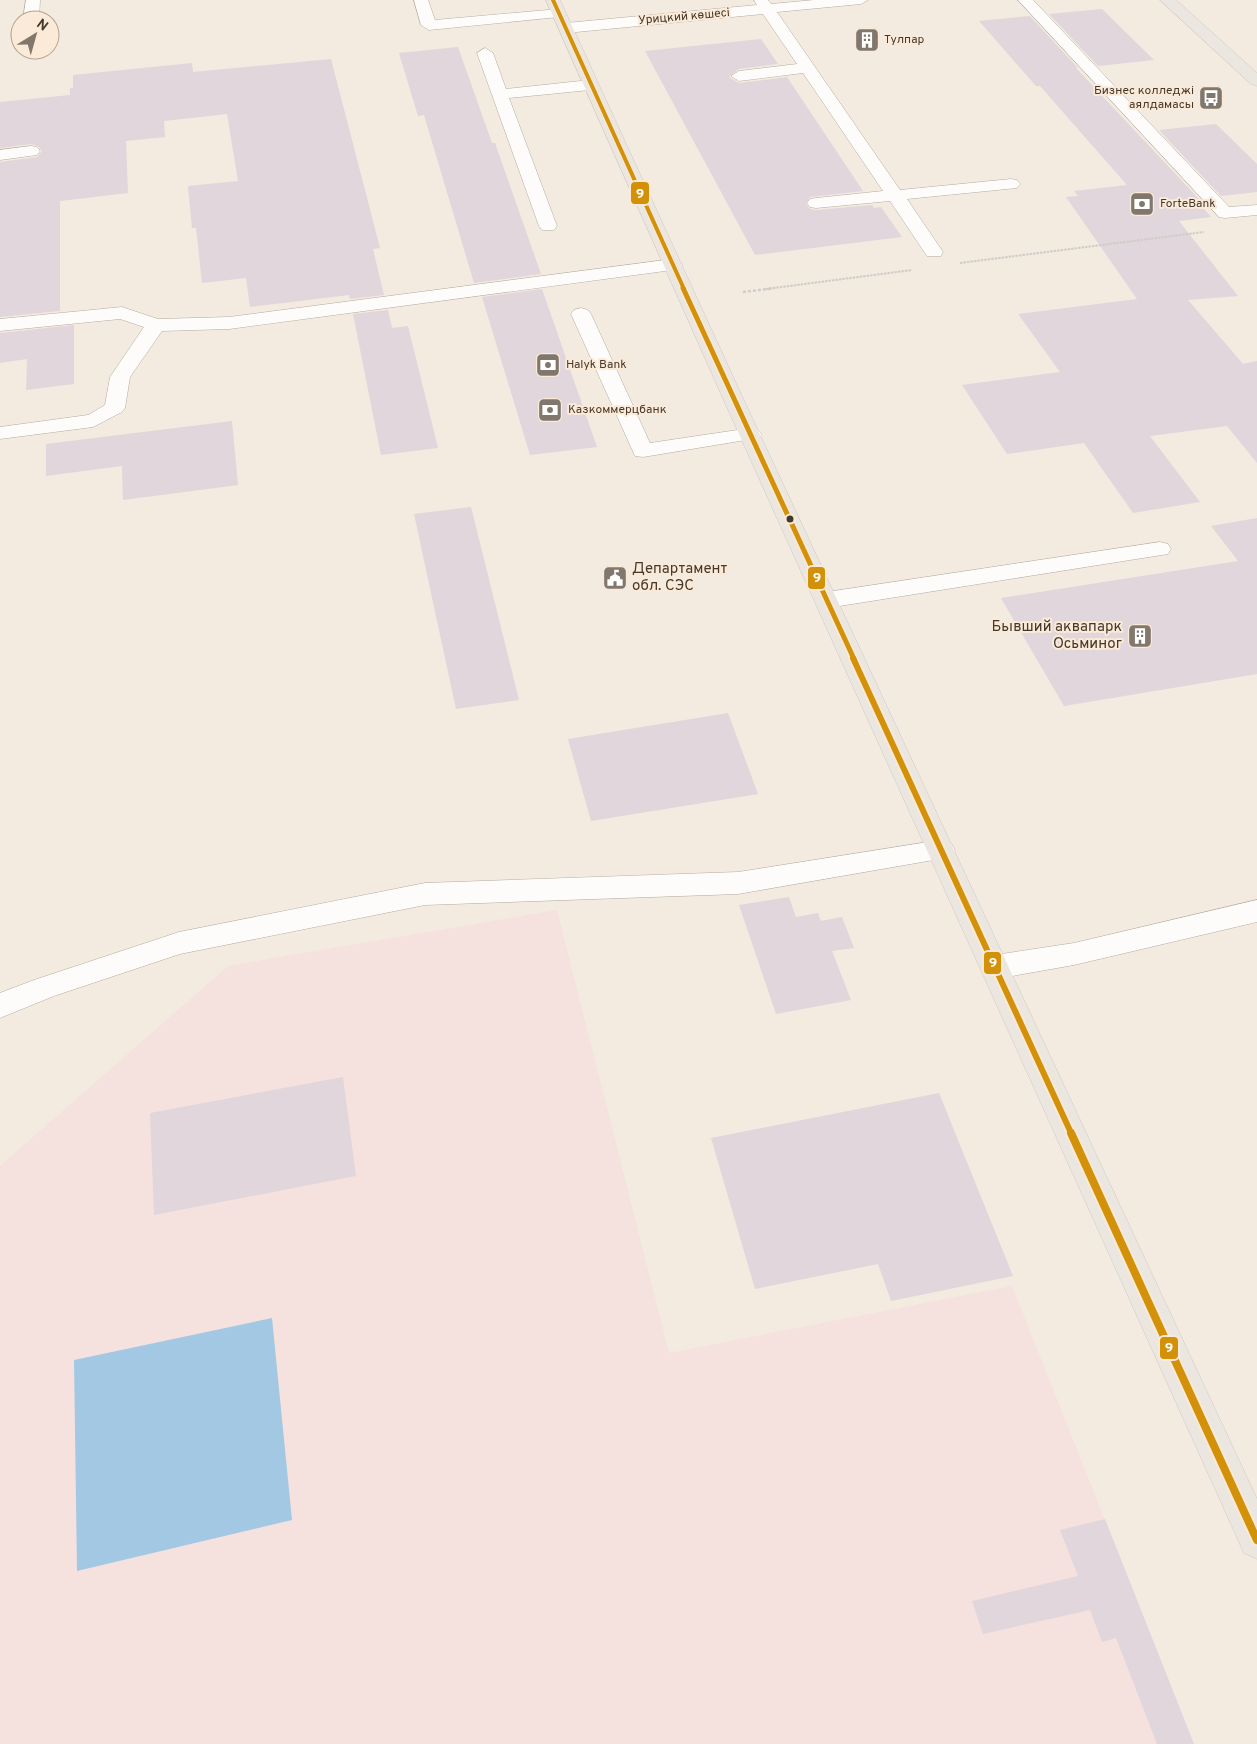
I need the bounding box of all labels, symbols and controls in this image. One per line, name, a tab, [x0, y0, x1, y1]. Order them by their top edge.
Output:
street label: Урицкий көшесі	[638, 5, 730, 29]
north arrow	[10, 10, 60, 60]
text: N	[33, 16, 51, 36]
building icon: Тулпар	[854, 27, 880, 53]
place label: Тулпар	[884, 32, 925, 48]
place label: Бизнес колледжі аялдамасы	[1094, 83, 1194, 113]
bus stop icon: Бизнес колледжі аялдамасы	[1198, 85, 1224, 111]
line badge: 9	[630, 181, 650, 205]
text: 9	[636, 186, 644, 203]
bank icon: ForteBank	[1129, 191, 1155, 217]
place label: ForteBank	[1160, 196, 1216, 212]
bank icon: Halyk Bank	[535, 352, 561, 378]
place label: Halyk Bank	[566, 357, 627, 373]
bank icon: Казкоммерцбанк	[537, 397, 563, 423]
place label: Казкоммерцбанк	[568, 402, 667, 418]
unlabelled marker	[785, 514, 795, 524]
place label: Департамент обл. СЭС	[632, 560, 728, 596]
public building icon: Департамент обл. СЭС	[602, 565, 628, 591]
line badge: 9	[807, 566, 826, 590]
text: 9	[813, 570, 821, 587]
place label: Бывший аквапарк Осьминог	[992, 618, 1122, 654]
building icon: Бывший аквапарк Осьминог	[1127, 623, 1153, 649]
line badge: 9	[983, 951, 1002, 975]
text: 9	[989, 955, 997, 972]
line badge: 9	[1159, 1336, 1179, 1360]
text: 9	[1165, 1340, 1173, 1357]

